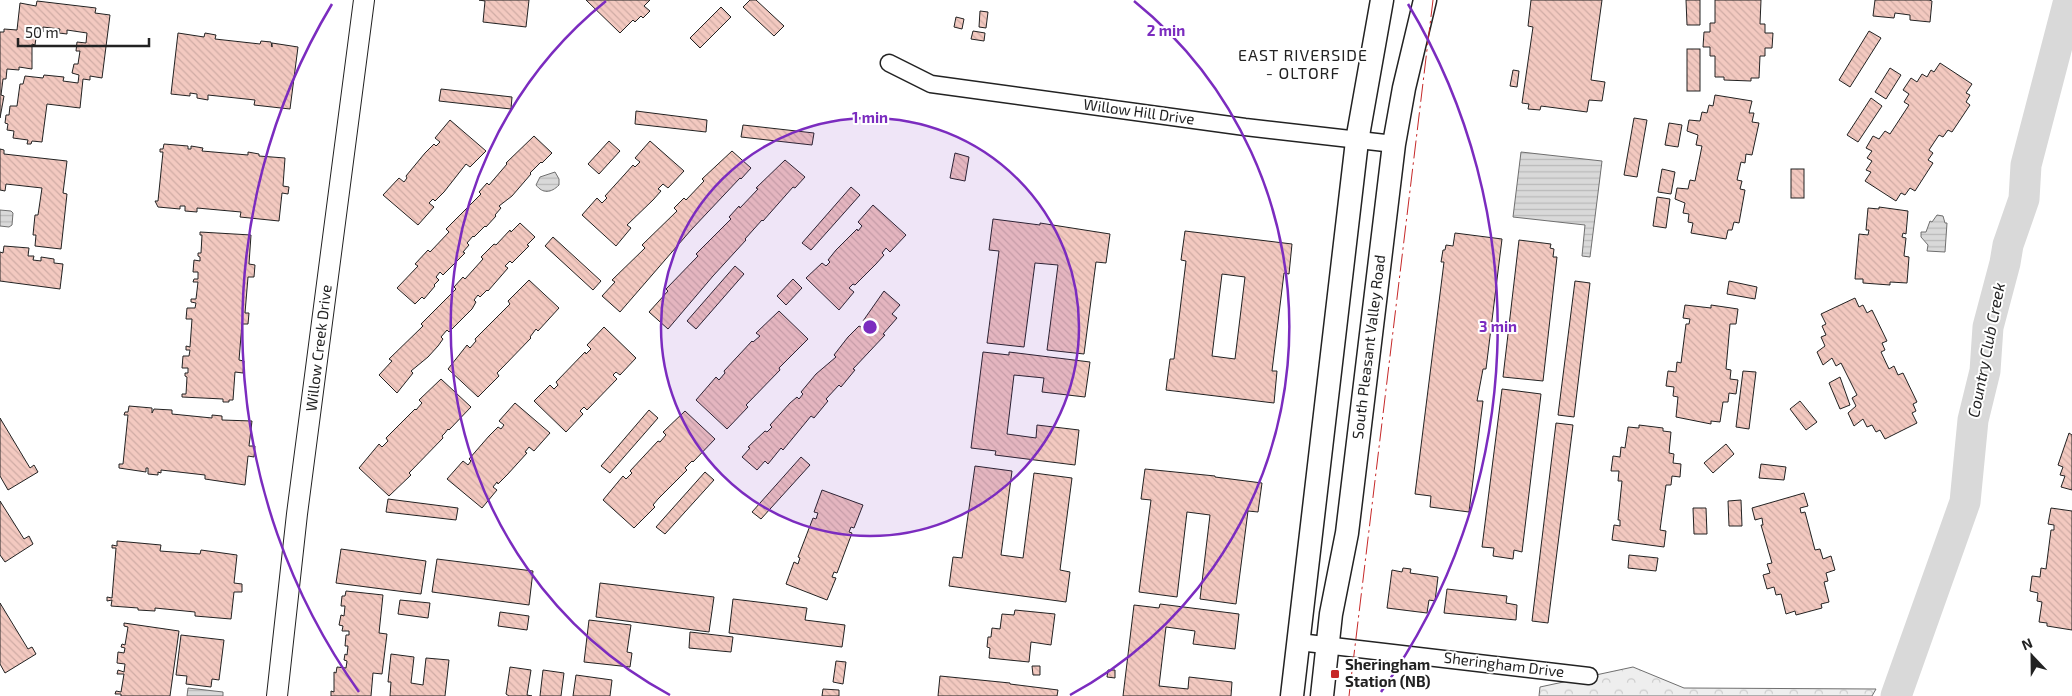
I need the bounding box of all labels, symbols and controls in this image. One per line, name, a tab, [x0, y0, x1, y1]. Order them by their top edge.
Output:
scale bar	[18, 15, 149, 47]
text: 2 min	[1147, 21, 1185, 39]
text: 50 m	[25, 23, 59, 41]
district label: EAST RIVERSIDE - OLTORF	[1238, 45, 1368, 82]
street label: Willow Hill Drive	[1082, 94, 1196, 128]
text: 1 min	[852, 108, 888, 126]
street label: South Pleasant Valley Road	[1348, 254, 1388, 440]
water label: Country Club Creek	[1963, 281, 2009, 419]
street label: Willow Creek Drive	[301, 283, 335, 412]
text: 3 min	[1479, 317, 1517, 335]
centre of rings	[861, 318, 879, 336]
north arrow	[2007, 631, 2057, 681]
text: N	[2019, 634, 2035, 653]
street label: Sheringham Drive	[1443, 648, 1565, 680]
place label: Sheringham Station (NB)	[1345, 655, 1430, 690]
marker: Sheringham Station (NB)	[1329, 668, 1341, 680]

